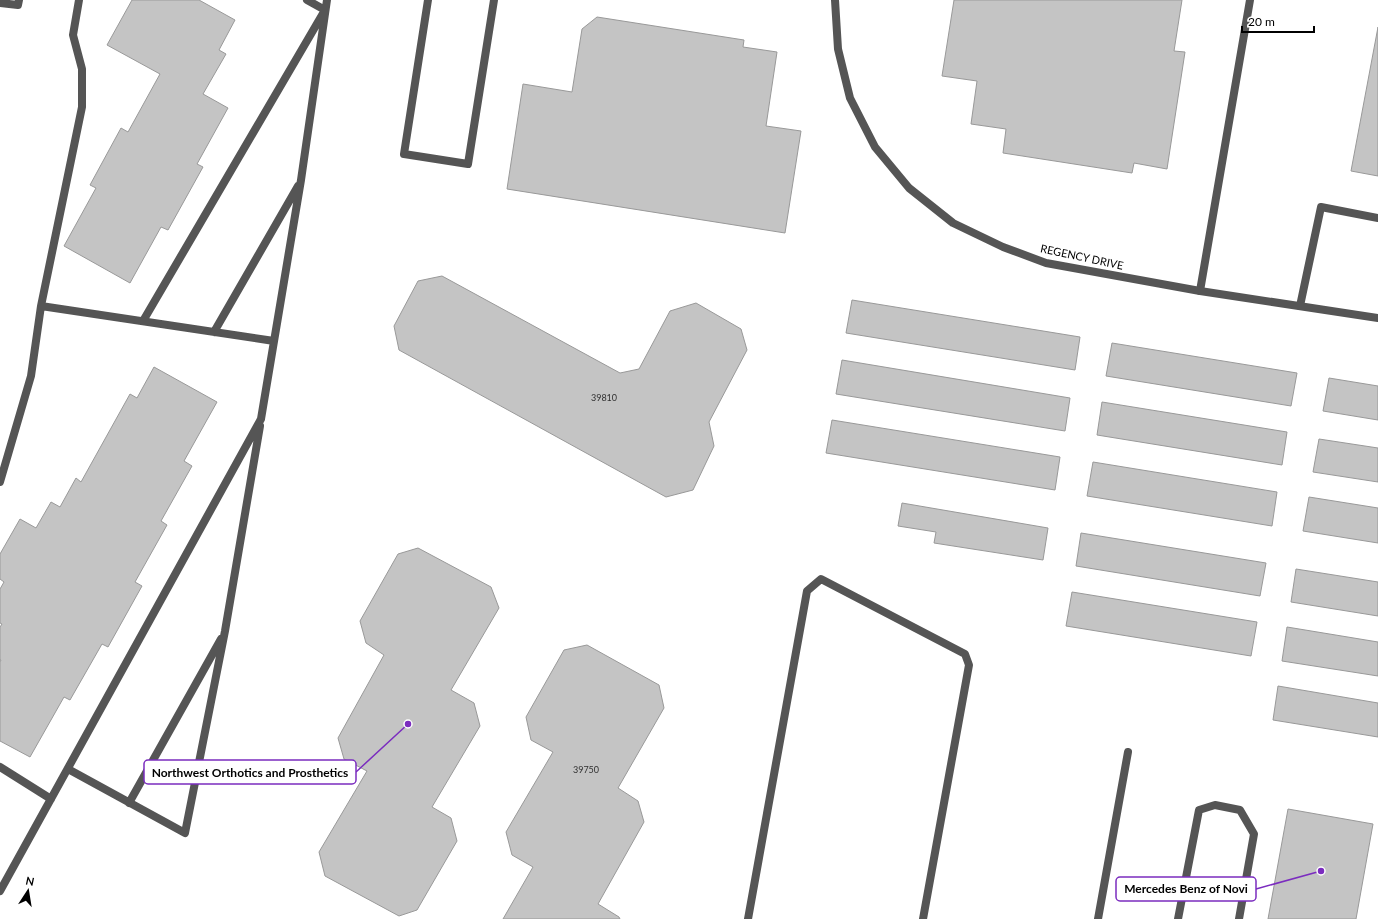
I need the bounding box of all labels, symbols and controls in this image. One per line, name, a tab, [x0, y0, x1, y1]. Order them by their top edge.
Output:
scale bar	[1242, 8, 1314, 34]
text: 20 m	[1248, 14, 1275, 29]
street label: REGENCY DRIVE	[1039, 241, 1125, 272]
house number: 39810	[591, 392, 617, 403]
callout: Northwest Orthotics and Prosthetics	[144, 760, 356, 784]
house number: 39750	[573, 764, 599, 775]
text: Northwest Orthotics and Prosthetics	[152, 765, 348, 780]
north arrow	[8, 871, 48, 911]
text: N	[25, 873, 36, 888]
callout: Mercedes Benz of Novi	[1116, 877, 1256, 901]
text: Mercedes Benz of Novi	[1124, 881, 1248, 896]

